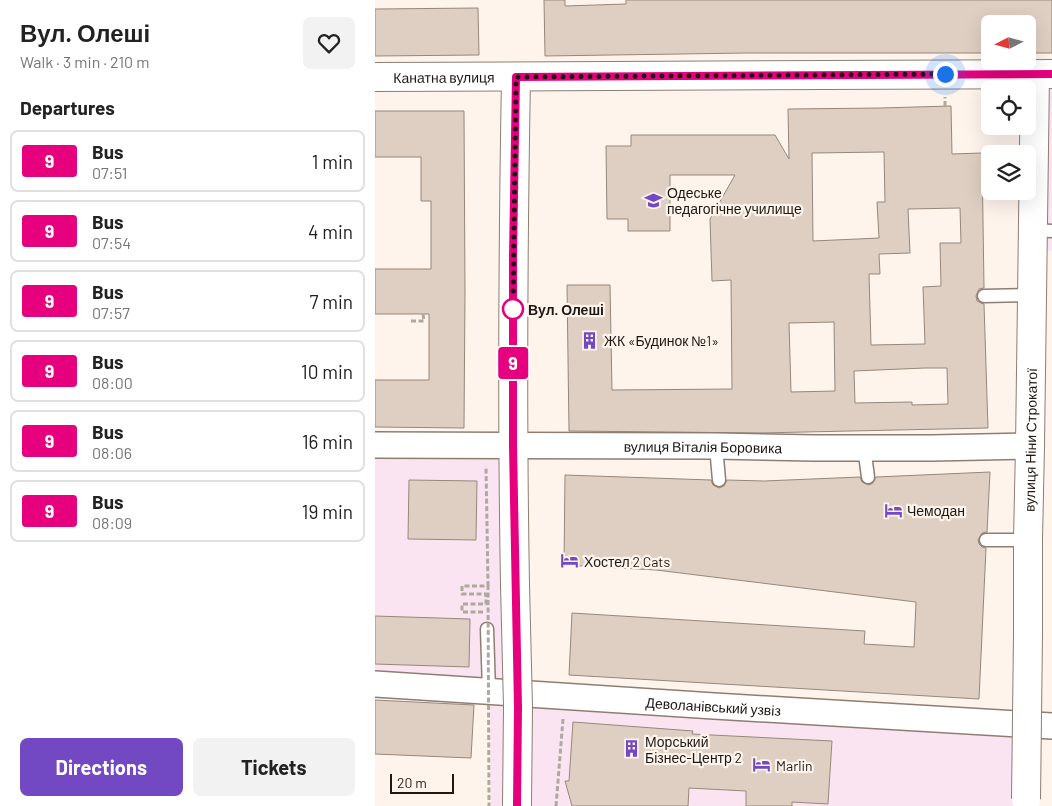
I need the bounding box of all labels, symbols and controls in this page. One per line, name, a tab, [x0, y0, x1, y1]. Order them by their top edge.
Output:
north arrow	[981, 15, 1036, 70]
map controls	[981, 15, 1036, 200]
button: heart	[303, 17, 355, 69]
text: Вул. Олеші	[20, 18, 150, 47]
text: Walk · 3 min · 210 m	[20, 52, 150, 71]
your location	[933, 62, 958, 87]
street label: Канатна вулиця	[393, 68, 495, 85]
button: locate	[981, 80, 1036, 135]
text: Departures	[20, 96, 115, 119]
text: Bus	[92, 140, 124, 163]
button: layers	[981, 145, 1036, 200]
text: 9	[45, 150, 54, 172]
text: 1 min	[312, 150, 353, 173]
text: 07:51	[92, 163, 127, 182]
place label: Одеське педагогічне училище	[667, 184, 802, 217]
school or university icon: Одеське педагогічне училище	[643, 190, 663, 210]
text: Bus	[92, 210, 124, 233]
text: 9	[45, 220, 54, 242]
text: 4 min	[308, 220, 353, 243]
text: 07:54	[92, 233, 131, 252]
text: Bus	[92, 280, 124, 303]
text: 9	[45, 290, 54, 312]
text: 7 min	[309, 290, 353, 313]
marker: Вул. Олеші	[502, 298, 524, 320]
place label: Вул. Олеші	[528, 301, 604, 318]
text: 07:57	[92, 303, 130, 322]
building icon: ЖК «Будинок №1»	[580, 330, 600, 350]
place label: ЖК «Будинок №1»	[604, 332, 719, 349]
line badge: 9	[497, 347, 529, 379]
text: Bus	[92, 350, 124, 373]
text: 9	[508, 352, 518, 374]
text: 9	[45, 360, 54, 382]
text: 10 min	[301, 360, 353, 383]
street label: вулиця Ніни Строкатої	[1020, 368, 1040, 512]
text: 08:00	[92, 373, 133, 392]
text: Bus	[92, 420, 124, 443]
text: 9	[45, 430, 54, 452]
text: 16 min	[302, 430, 353, 453]
street label: вулиця Віталія Боровика	[624, 437, 783, 456]
text: 08:06	[92, 443, 132, 462]
text: Bus	[92, 490, 124, 513]
text: 9	[45, 500, 54, 522]
text: 19 min	[302, 500, 353, 523]
hotel icon: Чемодан	[883, 500, 903, 520]
place label: Чемодан	[907, 502, 965, 519]
text: 08:09	[92, 513, 132, 532]
hotel icon: Хостел 2 Cats	[560, 551, 580, 571]
place label: Хостел 2 Cats	[584, 553, 670, 570]
street label: Деволанівський узвіз	[645, 693, 781, 718]
place label: Морський Бізнес-Центр 2	[645, 733, 742, 766]
button: Directions	[20, 738, 183, 796]
button: Tickets	[193, 738, 355, 796]
building icon: Морський Бізнес-Центр 2	[621, 739, 641, 759]
hotel icon: Marlin	[752, 755, 772, 775]
place label: Marlin	[776, 757, 813, 774]
scale bar	[390, 771, 454, 794]
text: 20 m	[397, 774, 427, 791]

